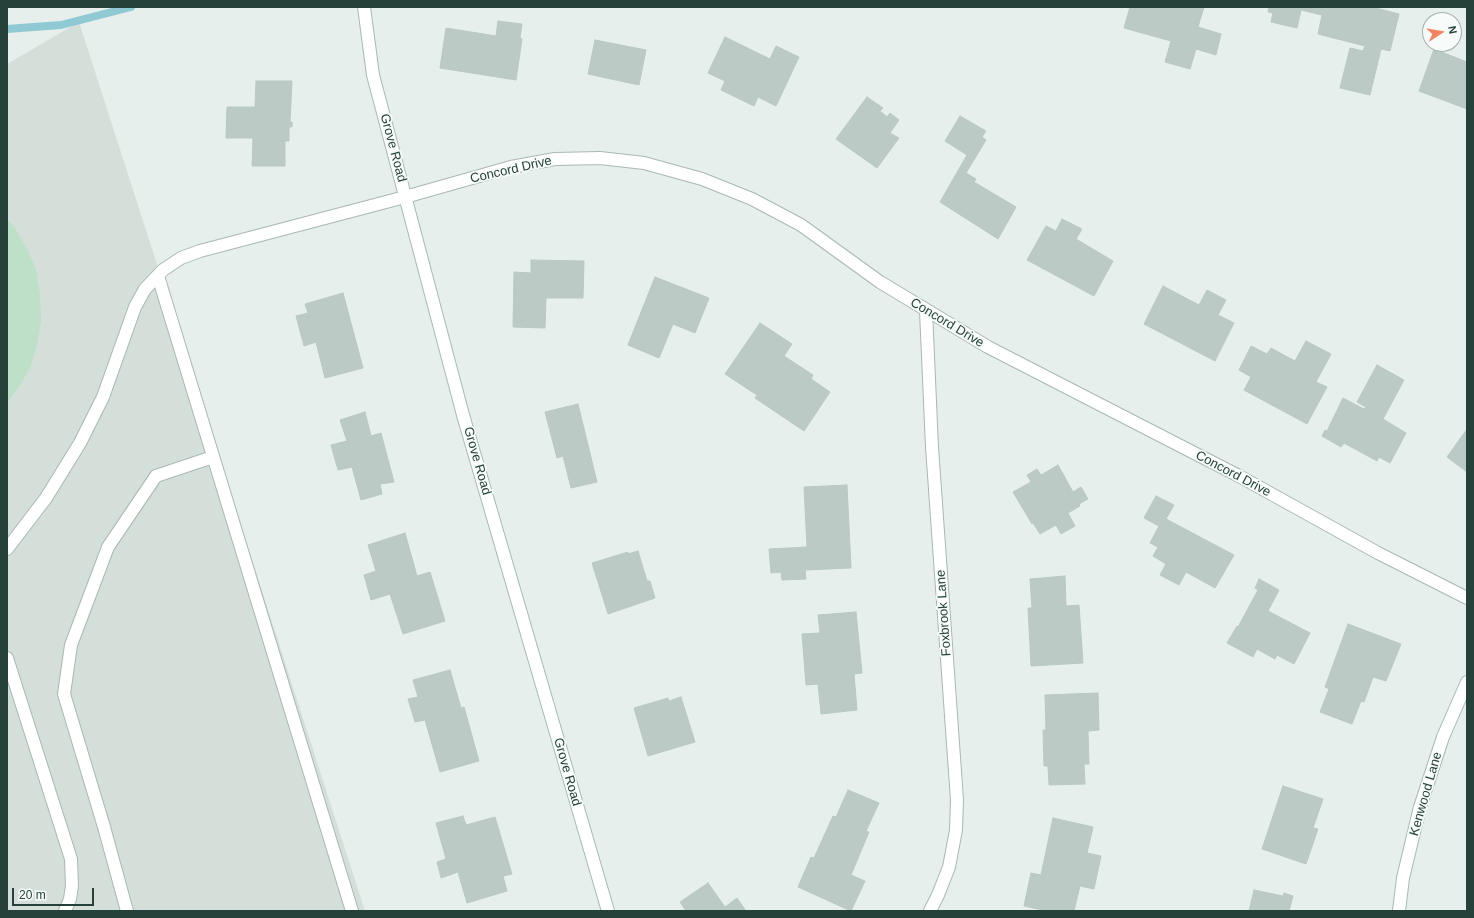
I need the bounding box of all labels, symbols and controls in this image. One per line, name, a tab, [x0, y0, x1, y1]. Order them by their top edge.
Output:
north arrow	[1422, 12, 1462, 52]
text: N	[1446, 25, 1459, 35]
street label: Grove Road	[376, 112, 410, 184]
street label: Concord Drive	[469, 153, 553, 187]
street label: Concord Drive	[907, 295, 987, 351]
street label: Grove Road	[460, 425, 494, 497]
street label: Concord Drive	[1193, 448, 1273, 500]
street label: Foxbrook Lane	[933, 569, 955, 657]
street label: Grove Road	[550, 736, 584, 808]
street label: Kenwood Lane	[1407, 750, 1445, 838]
scale bar	[14, 880, 96, 906]
text: 20 m	[19, 888, 46, 902]

